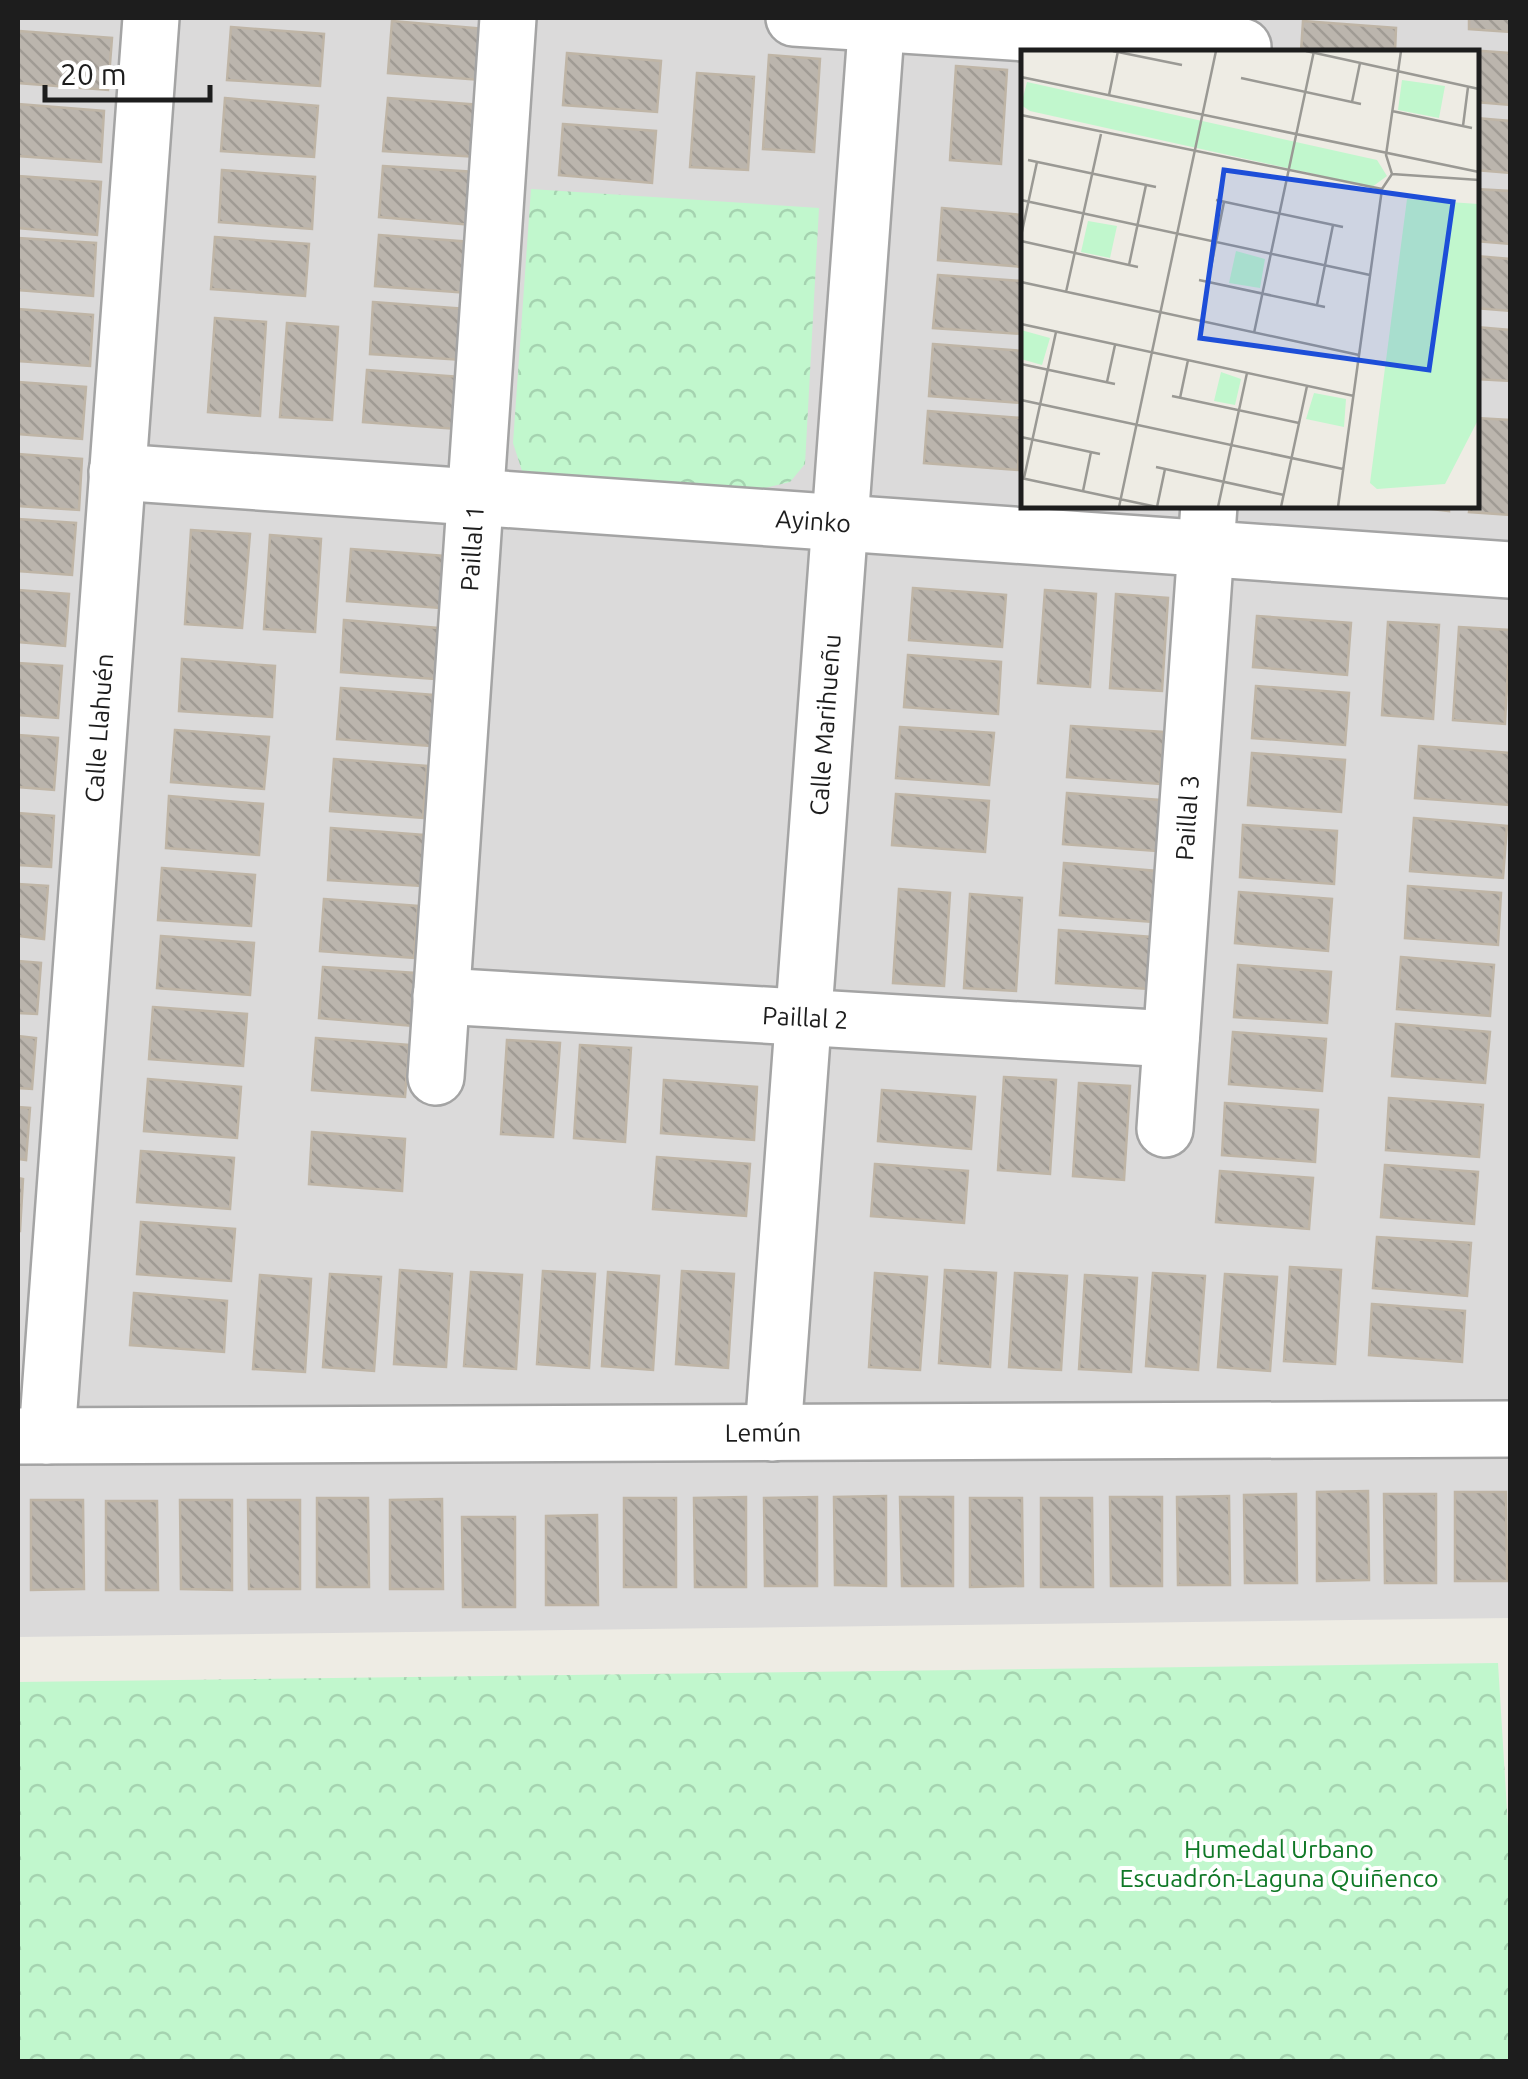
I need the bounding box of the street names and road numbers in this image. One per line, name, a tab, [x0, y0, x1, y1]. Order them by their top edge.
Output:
street label: Paillal 1	[455, 504, 489, 592]
street label: Ayinko	[775, 504, 852, 538]
street label: Calle Marihueñu	[804, 633, 846, 817]
street label: Calle Llahuén	[79, 652, 118, 804]
street label: Paillal 3	[1170, 774, 1204, 862]
street label: Paillal 2	[762, 1001, 849, 1034]
street label: Lemún	[725, 1418, 801, 1447]

